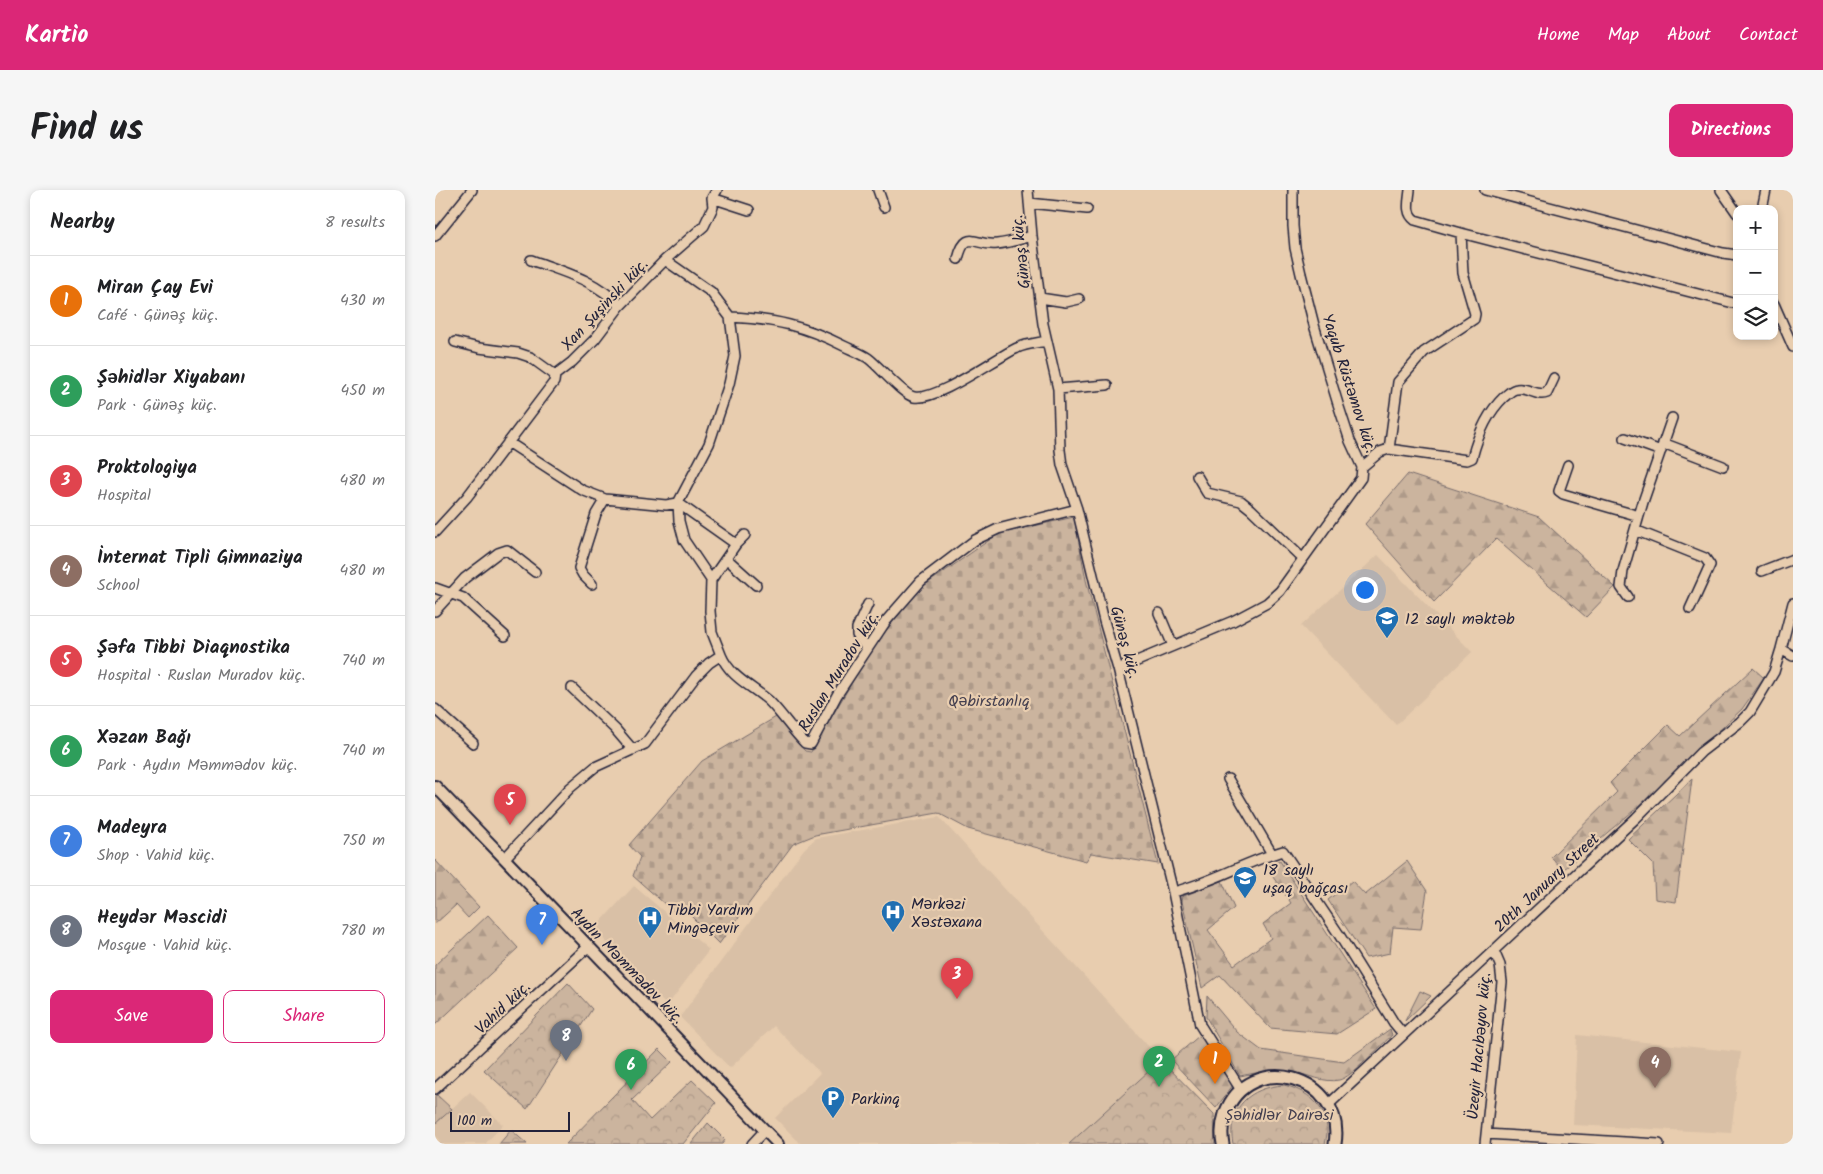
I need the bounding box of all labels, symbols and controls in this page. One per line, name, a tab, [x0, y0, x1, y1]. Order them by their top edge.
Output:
text: Kartio	[25, 16, 88, 55]
text: Home	[1537, 21, 1580, 50]
text: Map	[1608, 21, 1639, 50]
text: About	[1667, 21, 1711, 50]
text: Contact	[1739, 21, 1798, 50]
text: Find us	[30, 102, 143, 158]
button: Directions	[1669, 104, 1793, 157]
map controls	[1733, 205, 1778, 340]
button: +	[1733, 205, 1778, 250]
text: Nearby	[50, 206, 115, 239]
text: 8 results	[325, 210, 385, 235]
street label: Günəş küç.	[1005, 214, 1038, 290]
button: −	[1733, 250, 1778, 295]
street label: Xan Şuşinski küç.	[556, 253, 655, 357]
text: Miran Çay Evi	[97, 273, 213, 303]
text: 1	[64, 288, 68, 313]
text: 430 m	[340, 288, 385, 313]
button: layers	[1733, 295, 1778, 340]
text: Café · Günəş küç.	[97, 303, 218, 328]
street label: Yaqub Rüstəmov küç.	[1314, 311, 1383, 456]
text: Şəhidlər Xiyabanı	[97, 363, 245, 393]
text: 2	[61, 378, 71, 403]
text: 450 m	[340, 378, 385, 403]
text: Park · Günəş küç.	[97, 393, 217, 418]
text: Proktologiya	[97, 453, 197, 483]
text: 3	[62, 468, 70, 493]
text: 480 m	[339, 468, 385, 493]
text: Hospital	[97, 483, 151, 508]
text: İnternat Tipli Gimnaziya	[97, 543, 303, 573]
text: 4	[62, 558, 70, 583]
text: 480 m	[339, 558, 385, 583]
text: School	[97, 573, 140, 598]
your location	[1352, 577, 1378, 603]
street label: Günəş küç.	[1103, 603, 1146, 681]
school or university icon: 12 saylı məktəb	[1374, 605, 1400, 639]
street label: Ruslan Muradov küç.	[792, 607, 886, 737]
place label: 12 saylı məktəb	[1405, 607, 1515, 632]
text: Şəfa Tibbi Diaqnostika	[97, 633, 290, 663]
text: 5	[62, 648, 70, 673]
text: 740 m	[342, 648, 385, 673]
text: Hospital · Ruslan Muradov küç.	[97, 663, 305, 688]
park label: Qəbirstanlıq	[948, 689, 1030, 714]
text: Xəzan Bağı	[97, 723, 191, 753]
text: 6	[62, 738, 70, 763]
text: 740 m	[342, 738, 385, 763]
text: Park · Aydın Məmmədov küç.	[97, 753, 297, 778]
pin: 5	[494, 784, 526, 825]
text: Madeyra	[97, 813, 167, 843]
street label: 20th January Street	[1488, 827, 1606, 939]
text: 7	[62, 828, 70, 853]
text: 750 m	[342, 828, 385, 853]
text: Shop · Vahid küç.	[97, 843, 215, 868]
place label: 18 saylı uşaq bağçası	[1263, 858, 1348, 901]
school or university icon: 18 saylı uşaq bağçası	[1232, 865, 1258, 899]
place label: Mərkəzi Xəstəxana	[911, 892, 982, 935]
place label: Tibbi Yardım Mingəçevir	[667, 898, 754, 941]
hospital icon: Mərkəzi Xəstəxana	[880, 899, 906, 933]
street label: Aydın Məmmədov küç.	[564, 902, 690, 1030]
text: Heydər Məscidi	[97, 903, 227, 933]
pin: 7	[526, 904, 558, 945]
hospital icon: Tibbi Yardım Mingəçevir	[637, 905, 663, 939]
text: 8	[61, 918, 71, 943]
text: 780 m	[341, 918, 385, 943]
text: Mosque · Vahid küç.	[97, 933, 232, 958]
pin: 3	[941, 958, 973, 999]
street label: Üzeyir Hacıbəyov küç.	[1461, 972, 1498, 1121]
street label: Vahid küç.	[469, 975, 537, 1041]
button: Save	[50, 990, 213, 1043]
button: Share	[223, 990, 385, 1043]
pin: 8	[550, 1020, 582, 1061]
pin: 1	[1199, 1043, 1231, 1084]
pin: 2	[1143, 1046, 1175, 1087]
pin: 4	[1639, 1047, 1671, 1088]
pin: 6	[615, 1049, 647, 1090]
parking icon: Parkinq	[820, 1085, 846, 1119]
place label: Parkinq	[851, 1087, 900, 1112]
park label: Şəhidlər Dairəsi	[1225, 1103, 1335, 1128]
scale bar	[450, 1109, 570, 1132]
text: 100 m	[457, 1110, 492, 1132]

